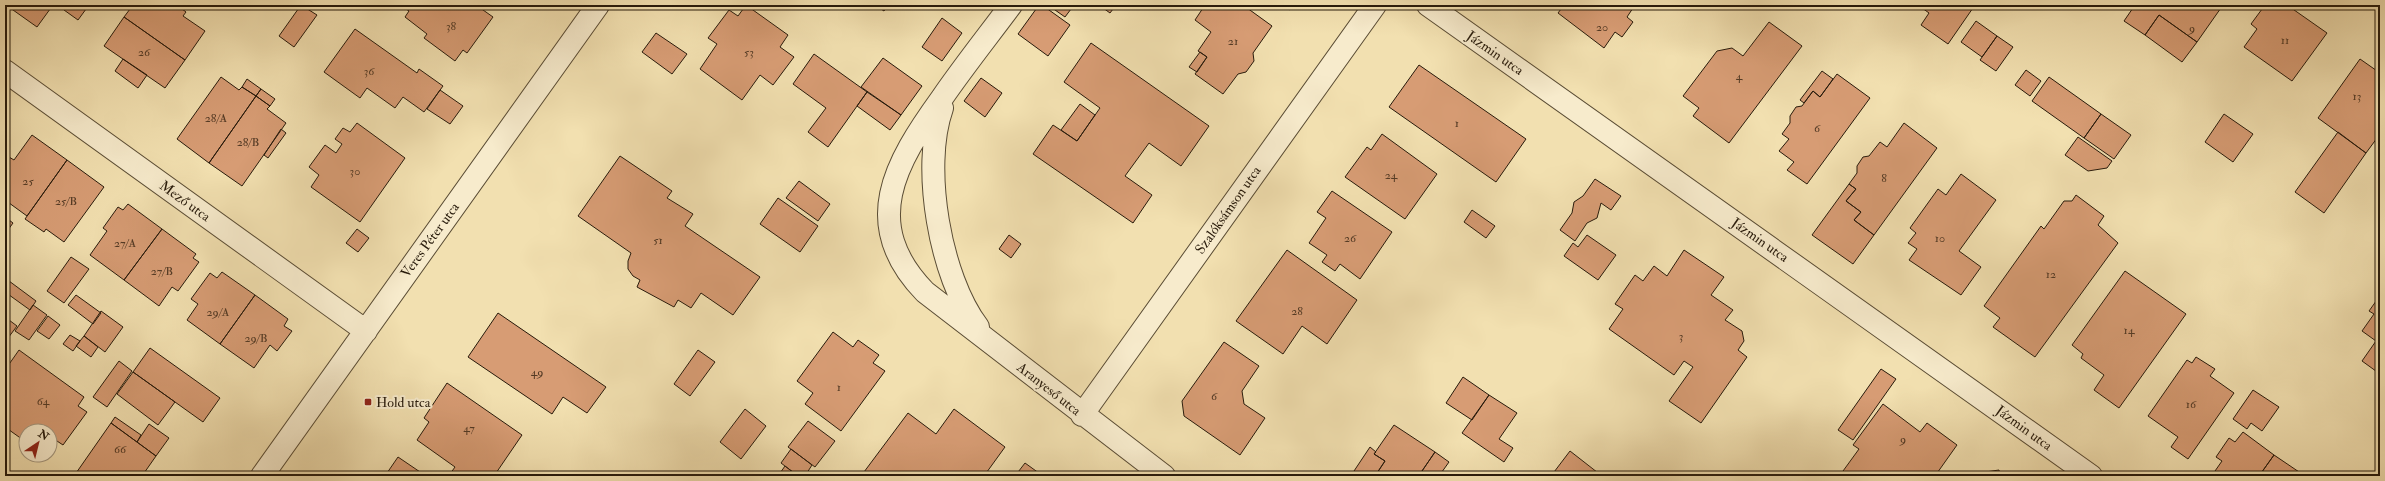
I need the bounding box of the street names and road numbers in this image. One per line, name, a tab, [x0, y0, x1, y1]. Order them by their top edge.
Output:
street label: Jázmin utca	[1462, 27, 1527, 79]
street label: Szalóksámson utca	[1191, 163, 1265, 257]
street label: Mező utca	[156, 177, 214, 225]
street label: Veres Péter utca	[397, 199, 463, 281]
street label: Jázmin utca	[1727, 214, 1792, 266]
street label: Aranyeső utca	[1012, 358, 1085, 420]
street label: Jázmin utca	[1992, 401, 2056, 454]

